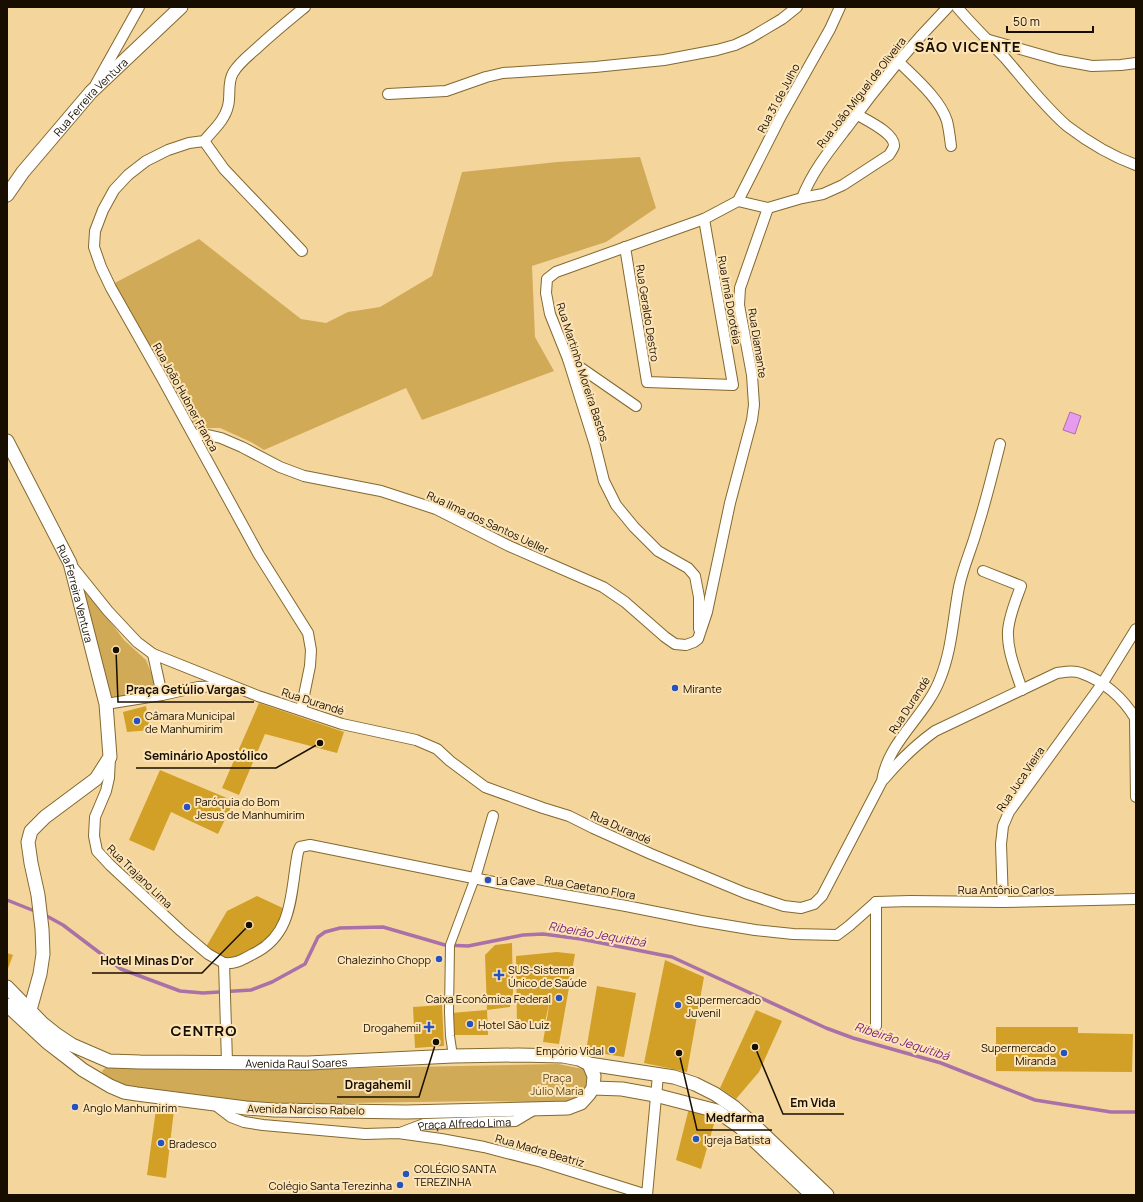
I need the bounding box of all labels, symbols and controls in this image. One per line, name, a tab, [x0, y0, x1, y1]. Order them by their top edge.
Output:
scale bar	[1007, 8, 1093, 34]
text: 50 m	[1013, 13, 1040, 30]
street label: Rua João Miguel de Oliveira	[813, 34, 909, 150]
district label: SÃO VICENTE	[914, 36, 1022, 57]
street label: Rua Ferreira Ventura	[50, 54, 130, 139]
street label: Rua 31 de Julho	[753, 60, 803, 135]
street label: Rua Irmã Dorotéia	[715, 255, 745, 345]
street label: Rua Geraldo Destro	[633, 263, 663, 363]
street label: Rua Martinho Moreira Bastos	[553, 300, 613, 444]
street label: Rua Diamante	[745, 307, 771, 380]
street label: Rua João Hubner Franca	[150, 340, 222, 454]
street label: Rua Ilma dos Santos Ueller	[424, 487, 552, 557]
street label: Rua Ferreira Ventura	[54, 541, 97, 644]
street label: Rua Durandé	[885, 673, 933, 736]
callout: Praça Getúlio Vargas	[118, 678, 254, 702]
text: Praça Getúlio Vargas	[126, 681, 246, 698]
place label: Mirante	[683, 681, 722, 696]
marker: Mirante	[670, 683, 680, 693]
street label: Rua Durandé	[280, 684, 347, 718]
place label: Câmara Municipal de Manhumirim	[145, 708, 235, 736]
marker: Câmara Municipal de Manhumirim	[132, 716, 142, 726]
street label: Rua Juca Vieira	[993, 743, 1047, 815]
callout: Seminário Apostólico	[136, 744, 276, 768]
text: Seminário Apostólico	[144, 747, 268, 764]
place label: Paróquia do Bom Jesus de Manhumirim	[195, 794, 305, 822]
marker: Paróquia do Bom Jesus de Manhumirim	[182, 802, 192, 812]
street label: Rua Durandé	[588, 807, 654, 847]
street label: Rua Trajano Lima	[104, 841, 176, 911]
street label: Rua Caetano Flora	[543, 872, 637, 902]
place label: La Cave	[496, 873, 536, 888]
marker: La Cave	[483, 875, 493, 885]
street label: Rua Antônio Carlos	[958, 882, 1054, 897]
water label: Ribeirão Jequitibá	[547, 917, 648, 951]
callout: Hotel Minas D'or	[92, 949, 202, 973]
text: Hotel Minas D'or	[100, 952, 194, 969]
place label: Chalezinho Chopp	[337, 952, 431, 967]
marker: Chalezinho Chopp	[434, 954, 444, 964]
place label: SUS-Sistema Único de Saúde	[508, 962, 588, 990]
marker: SUS-Sistema Único de Saúde	[493, 969, 505, 981]
place label: Caixa Econômica Federal	[425, 991, 551, 1006]
place label: Supermercado Juvenil	[686, 992, 761, 1020]
marker: Caixa Econômica Federal	[554, 993, 564, 1003]
marker: Supermercado Juvenil	[673, 1000, 683, 1010]
place label: Hotel São Luiz	[478, 1017, 550, 1032]
water label: Ribeirão Jequitibá	[853, 1018, 953, 1065]
marker: Hotel São Luiz	[465, 1019, 475, 1029]
district label: CENTRO	[171, 1020, 237, 1041]
place label: Drogahemil	[363, 1020, 421, 1035]
marker: Drogahemil	[424, 1022, 434, 1032]
place label: Supermercado Miranda	[981, 1040, 1056, 1068]
place label: Empório Vidal	[536, 1043, 604, 1058]
marker: Empório Vidal	[607, 1045, 617, 1055]
marker: Supermercado Miranda	[1059, 1048, 1069, 1058]
street label: Avenida Raul Soares	[245, 1054, 348, 1071]
park label: Praça Júlio Maria	[530, 1070, 584, 1098]
callout: Dragahemil	[337, 1073, 419, 1097]
text: Dragahemil	[345, 1076, 411, 1093]
callout: Em Vida	[783, 1090, 844, 1114]
text: Em Vida	[790, 1094, 836, 1111]
place label: Anglo Manhumirim	[83, 1100, 177, 1115]
street label: Avenida Narciso Rabelo	[247, 1100, 365, 1118]
marker: Anglo Manhumirim	[70, 1102, 80, 1112]
callout: Medfarma	[697, 1106, 772, 1130]
text: Medfarma	[706, 1109, 764, 1126]
street label: Praça Alfredo Lima	[415, 1114, 511, 1133]
street label: Rua Madre Beatriz	[494, 1130, 586, 1170]
place label: Igreja Batista	[704, 1132, 771, 1147]
marker: Igreja Batista	[691, 1134, 701, 1144]
place label: Bradesco	[169, 1136, 217, 1151]
marker: Bradesco	[156, 1138, 166, 1148]
place label: COLÉGIO SANTA TEREZINHA	[414, 1161, 496, 1189]
marker: COLÉGIO SANTA TEREZINHA	[401, 1169, 411, 1179]
place label: Colégio Santa Terezinha	[269, 1178, 392, 1193]
marker: Colégio Santa Terezinha	[395, 1180, 405, 1190]

